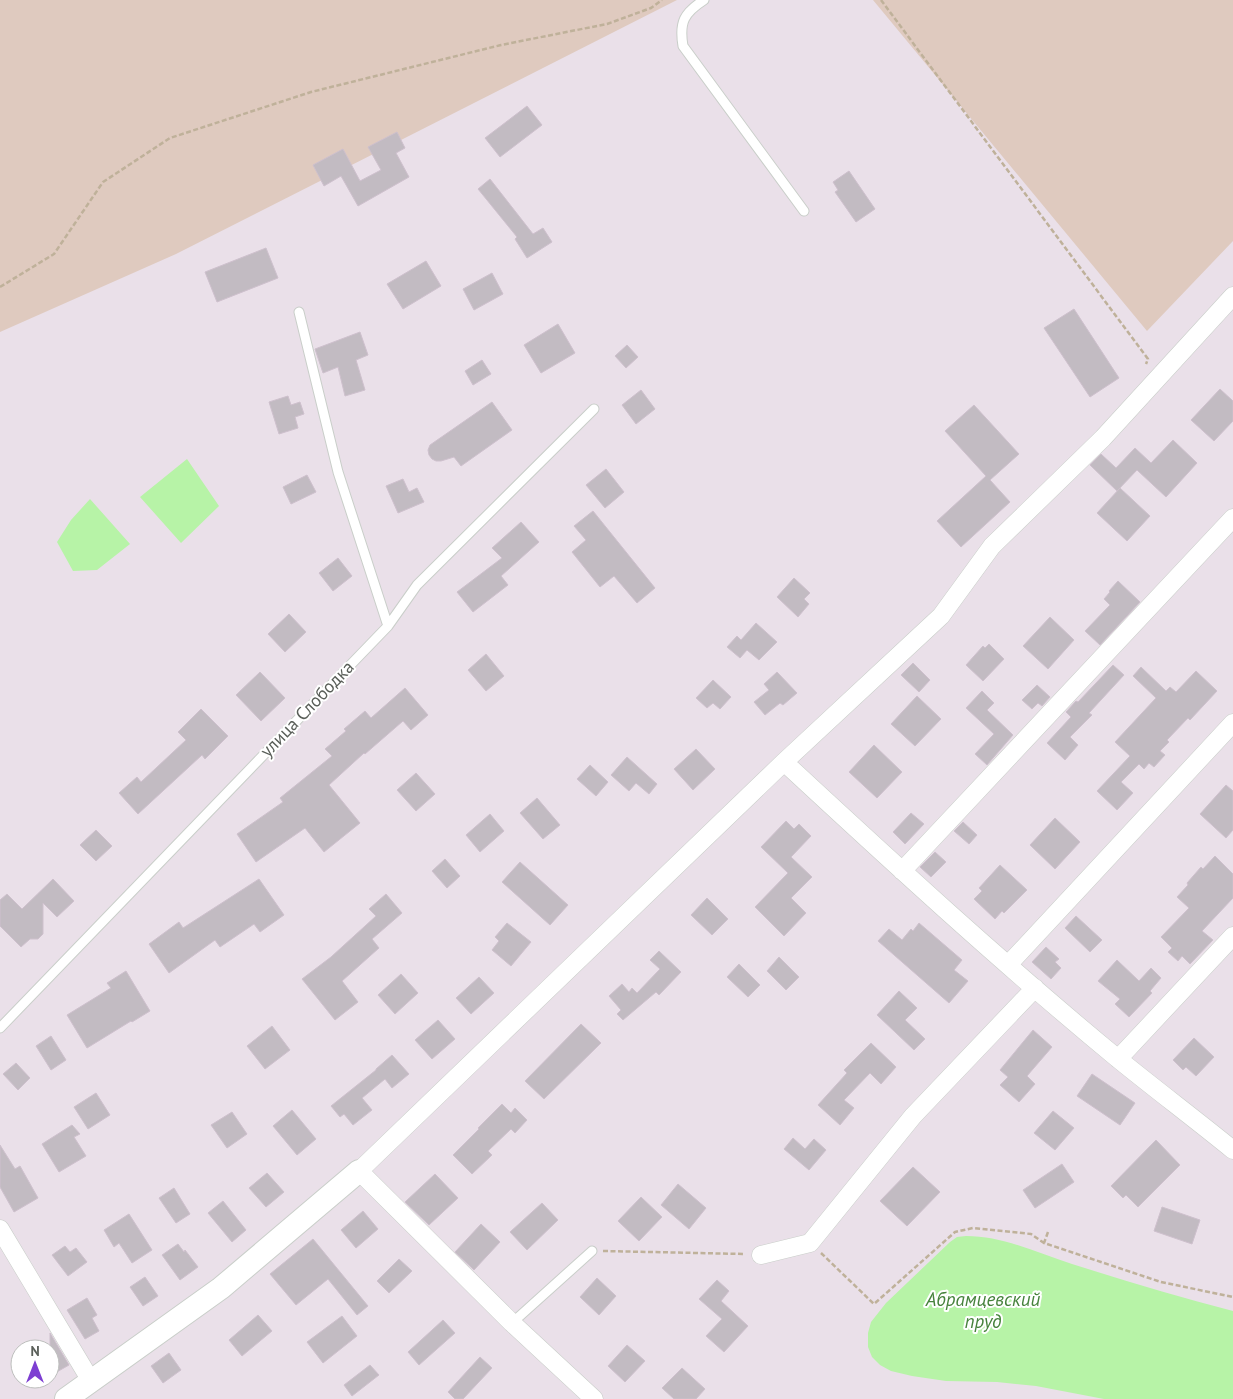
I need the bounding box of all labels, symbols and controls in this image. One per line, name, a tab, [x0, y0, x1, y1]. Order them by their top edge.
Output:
street label: улица Слободка	[255, 656, 359, 762]
water label: Абрамцевский пруд	[925, 1287, 1041, 1333]
north arrow	[10, 1339, 60, 1389]
text: N	[30, 1342, 40, 1360]

